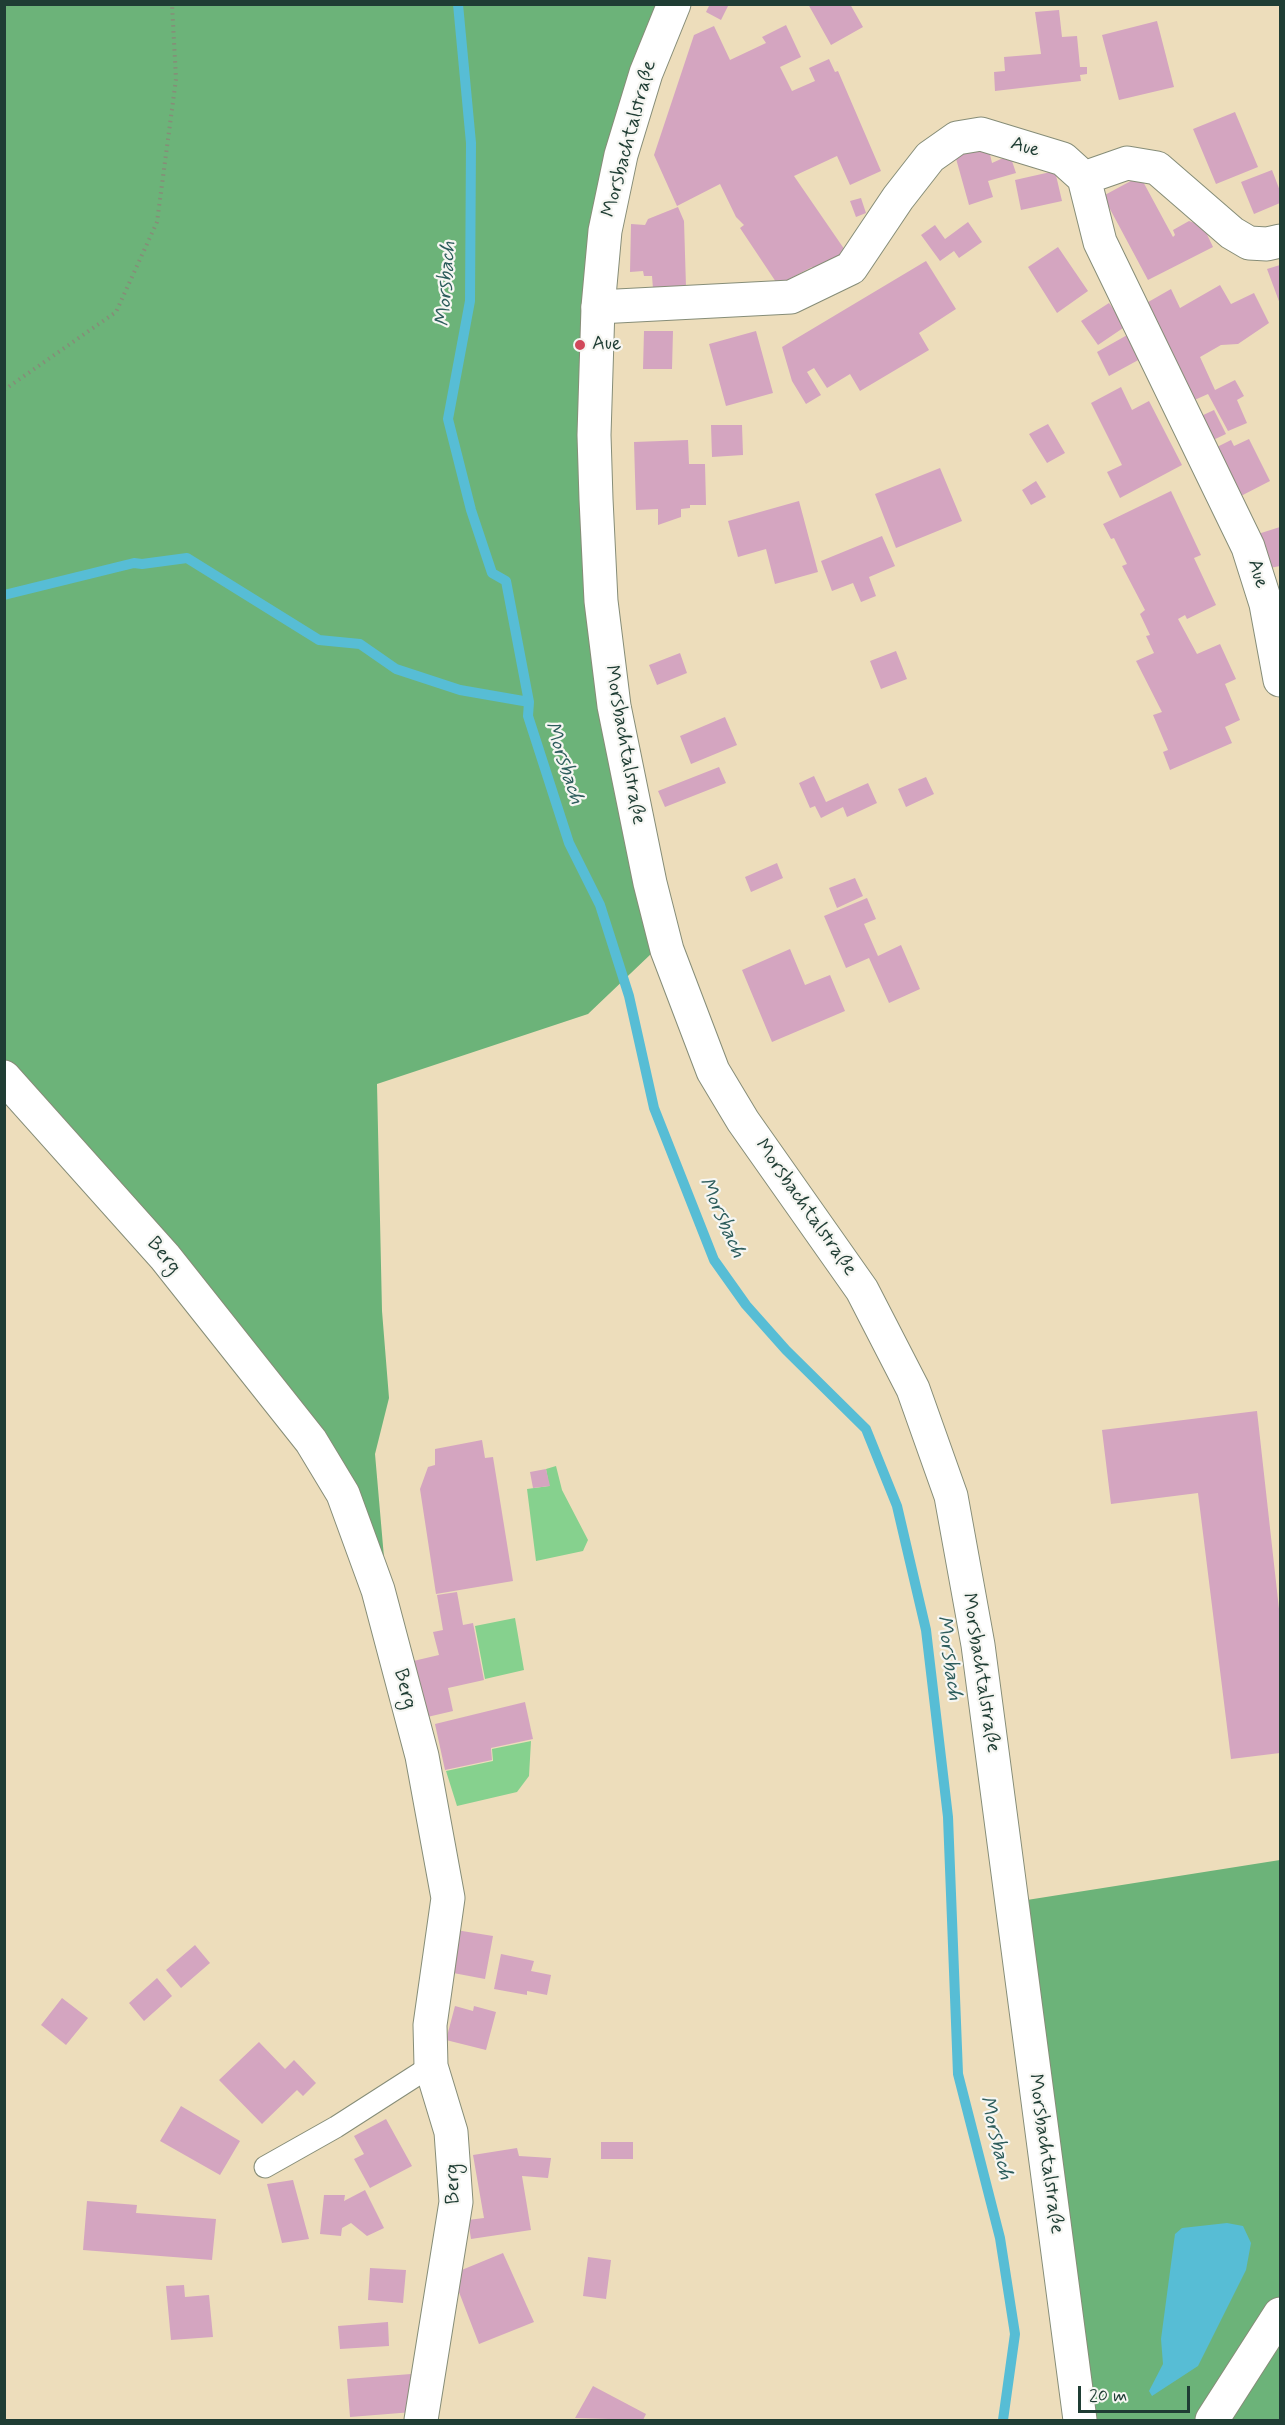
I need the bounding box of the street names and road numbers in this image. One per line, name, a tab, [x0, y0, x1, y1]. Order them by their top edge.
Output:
street label: Morsbachtalstraße	[598, 58, 662, 220]
street label: Aue	[1007, 132, 1043, 164]
street label: Aue	[1241, 556, 1273, 592]
street label: Morsbachtalstraße	[598, 663, 650, 827]
street label: Morsbachtalstraße	[749, 1135, 861, 1281]
street label: Berg	[141, 1233, 185, 1279]
street label: Morsbachtalstraße	[956, 1591, 1004, 1755]
street label: Berg	[387, 1666, 421, 1712]
street label: Morsbachtalstraße	[1022, 2072, 1068, 2236]
street label: Berg	[442, 2163, 466, 2205]

